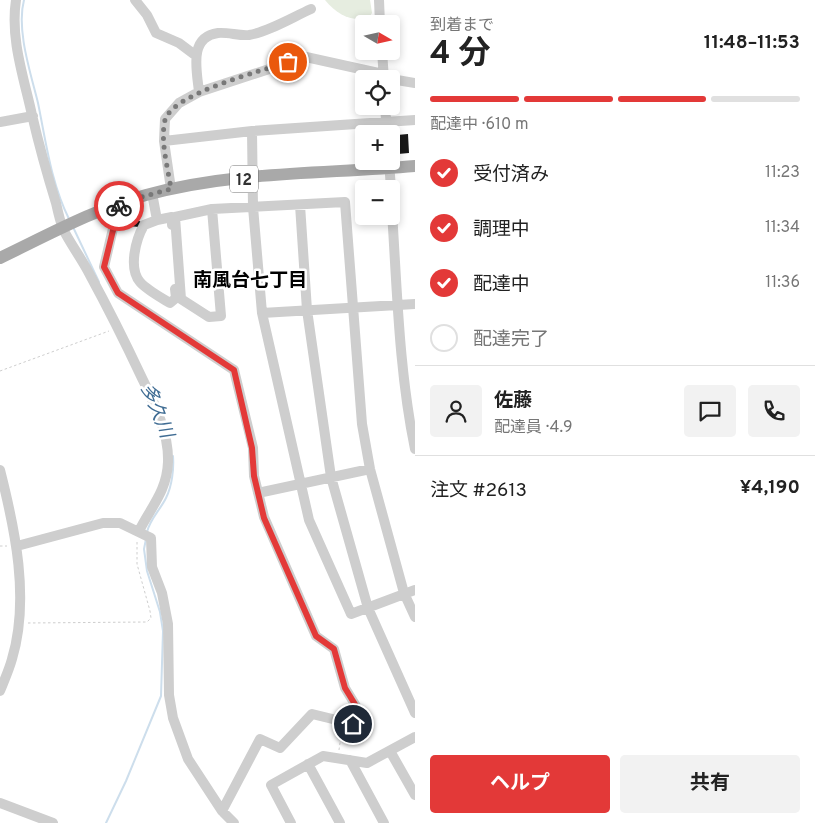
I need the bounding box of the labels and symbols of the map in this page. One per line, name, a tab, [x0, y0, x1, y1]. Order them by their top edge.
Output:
north arrow	[355, 15, 400, 60]
pin	[267, 41, 309, 83]
road number: 12	[230, 165, 258, 192]
courier	[94, 181, 144, 231]
district label: 南風台七丁目	[193, 269, 307, 293]
water label: 多久川	[134, 380, 179, 444]
pin	[332, 703, 374, 745]

